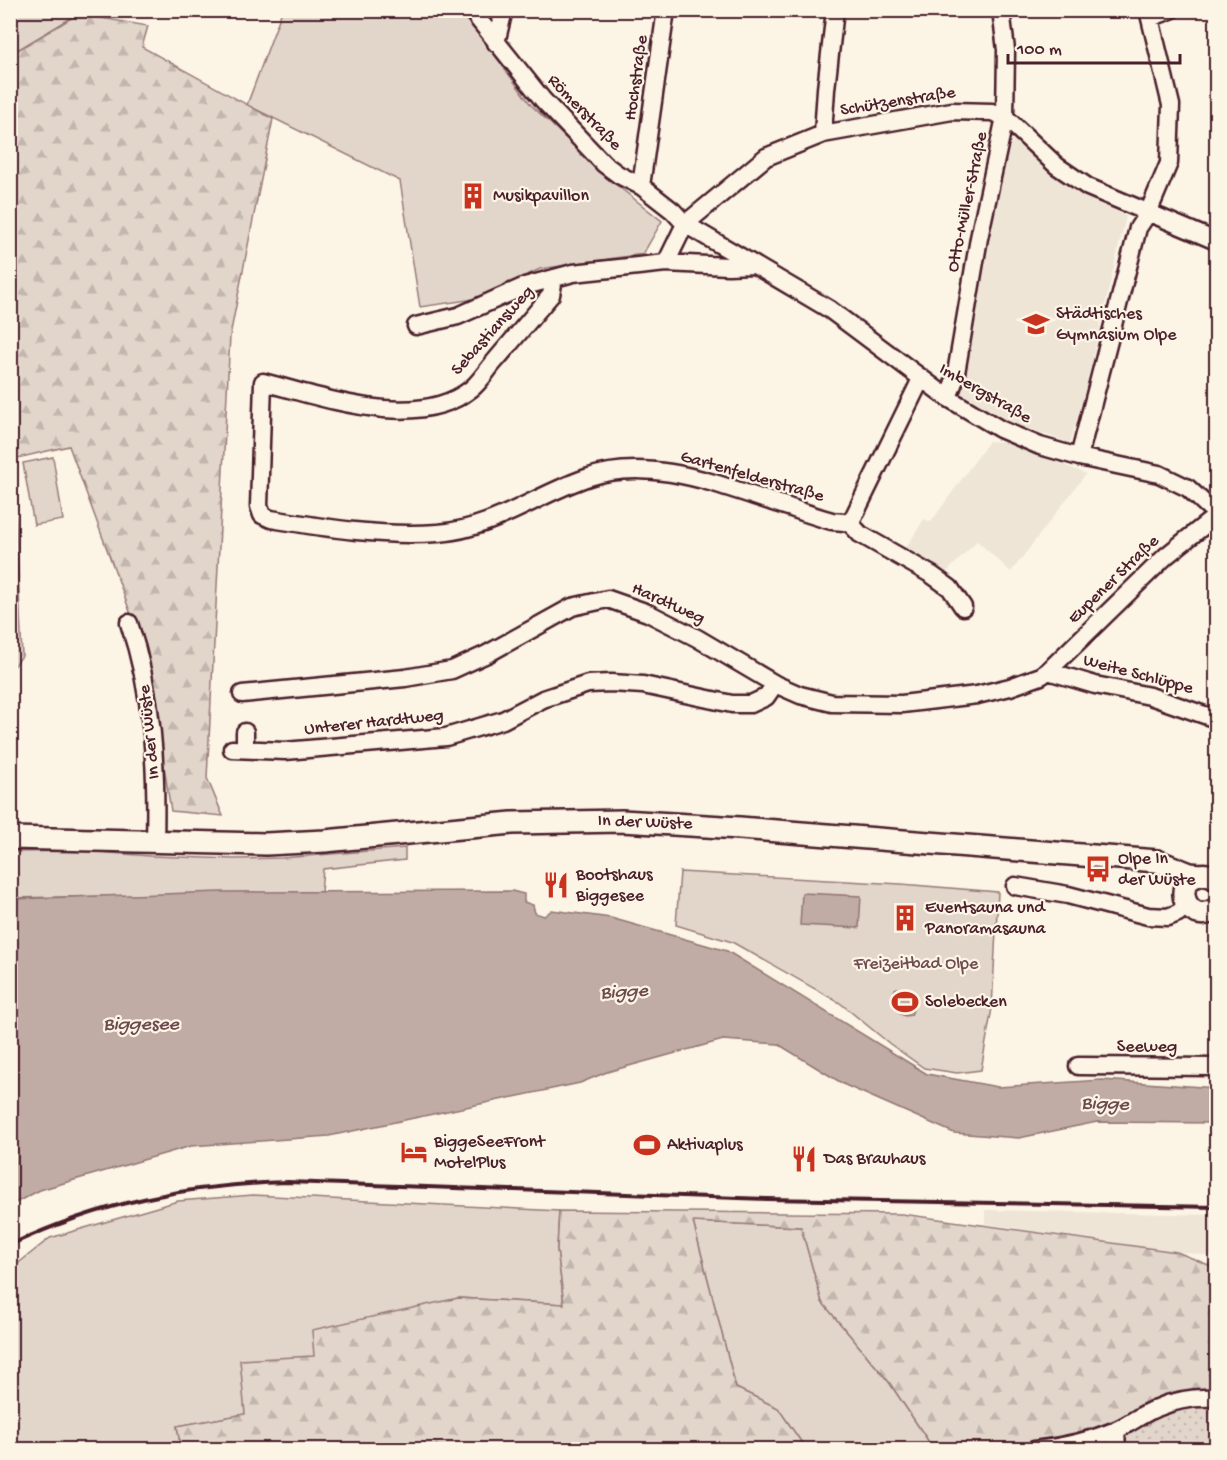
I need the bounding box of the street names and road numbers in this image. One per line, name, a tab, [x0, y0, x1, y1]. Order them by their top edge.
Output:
street label: Hochstraße	[621, 33, 653, 122]
street label: Römerstraße	[542, 71, 626, 156]
street label: Schützenstraße	[839, 82, 958, 121]
street label: Otto-Müller-Straße	[943, 129, 993, 274]
street label: Sebastiansweg	[447, 282, 539, 380]
street label: Imbergstraße	[935, 359, 1035, 429]
street label: Gartenfelderstraße	[678, 446, 827, 508]
street label: Eupener Straße	[1064, 531, 1164, 629]
street label: Hardtweg	[628, 579, 708, 629]
street label: Weite Schlüppe	[1081, 650, 1196, 700]
street label: In der Wüste	[135, 683, 165, 780]
street label: Unterer Hardtweg	[303, 705, 445, 741]
street label: In der Wüste	[597, 811, 693, 835]
street label: Seeweg	[1117, 1037, 1177, 1058]

